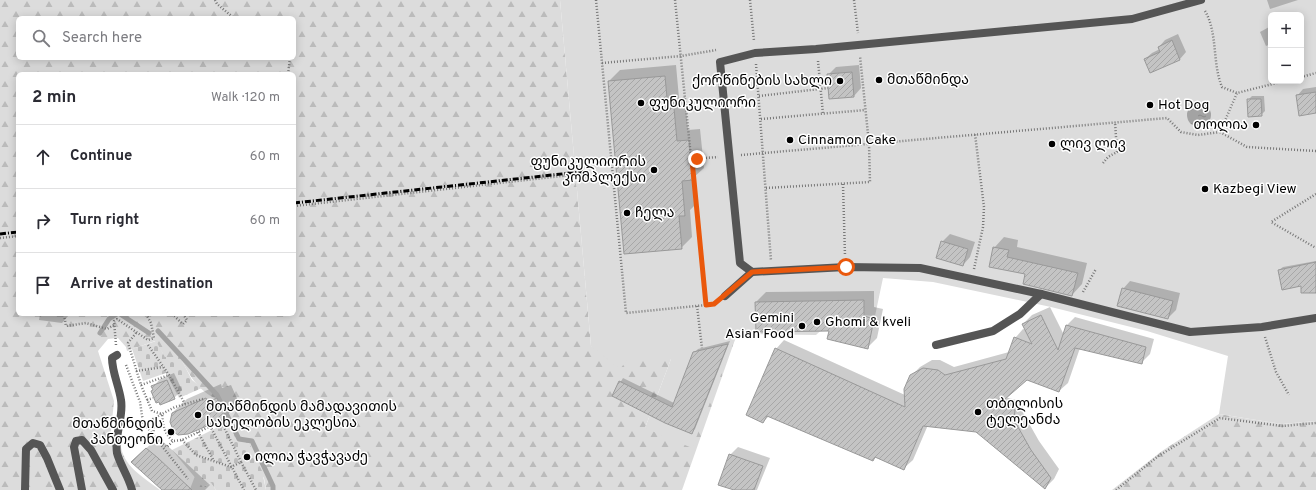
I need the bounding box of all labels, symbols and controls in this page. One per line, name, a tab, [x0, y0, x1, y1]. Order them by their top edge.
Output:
map controls	[1268, 12, 1304, 84]
button: +	[1268, 12, 1304, 48]
search box	[16, 16, 296, 60]
icon: search	[30, 27, 52, 49]
text: Search here	[62, 29, 142, 48]
button: −	[1268, 48, 1304, 84]
place label: მთაწმინდა	[887, 72, 969, 89]
place label: ქორწინების სახლი	[692, 73, 832, 90]
marker: მთაწმინდა	[874, 75, 884, 85]
marker: ქორწინების სახლი	[835, 76, 845, 86]
text: 2 min	[32, 87, 76, 109]
text: Walk · 120 m	[211, 90, 280, 106]
place label: ფუნიკულიორი	[649, 95, 756, 112]
place label: Hot Dog	[1158, 97, 1209, 114]
marker: ფუნიკულიორი	[636, 98, 646, 108]
marker: Hot Dog	[1145, 100, 1155, 110]
place label: თოლია	[1193, 117, 1248, 134]
marker: თოლია	[1251, 120, 1261, 130]
place label: Cinnamon Cake	[798, 132, 896, 149]
marker: Cinnamon Cake	[785, 135, 795, 145]
place label: ლივ ლივ	[1060, 136, 1126, 153]
marker: ლივ ლივ	[1047, 139, 1057, 149]
icon: ahead	[32, 146, 54, 168]
text: Continue	[70, 147, 132, 166]
text: 60 m	[250, 149, 280, 165]
route end	[688, 150, 706, 168]
place label: ფუნიკულიორის კომპლექსი	[531, 154, 646, 187]
marker: ფუნიკულიორის კომპლექსი	[649, 165, 659, 175]
place label: Kazbegi View	[1213, 181, 1297, 198]
marker: Kazbegi View	[1200, 184, 1210, 194]
place label: ჩელა	[635, 205, 675, 222]
marker: ჩელა	[622, 208, 632, 218]
icon: right	[32, 210, 54, 232]
text: Turn right	[70, 211, 139, 230]
text: 60 m	[250, 213, 280, 229]
route start	[837, 258, 855, 276]
icon: arrive	[32, 274, 54, 296]
text: Arrive at destination	[70, 275, 213, 294]
place label: Gemini Asian Food	[725, 310, 794, 343]
place label: Ghomi & kveli	[825, 314, 911, 331]
marker: Ghomi & kveli	[812, 317, 822, 327]
marker: Gemini Asian Food	[797, 321, 807, 331]
place label: თბილისის ტელეანძა	[986, 396, 1063, 429]
place label: მთაწმინდის მამადავითის სახელობის ეკლესია	[206, 399, 397, 432]
marker: თბილისის ტელეანძა	[973, 407, 983, 417]
marker: მთაწმინდის მამადავითის სახელობის ეკლესია	[193, 410, 203, 420]
place label: მთაწმინდის პანთეონი	[72, 416, 163, 449]
marker: მთაწმინდის პანთეონი	[166, 427, 176, 437]
place label: ილია ჭავჭავაძე	[255, 449, 368, 466]
marker: ილია ჭავჭავაძე	[242, 452, 252, 462]

